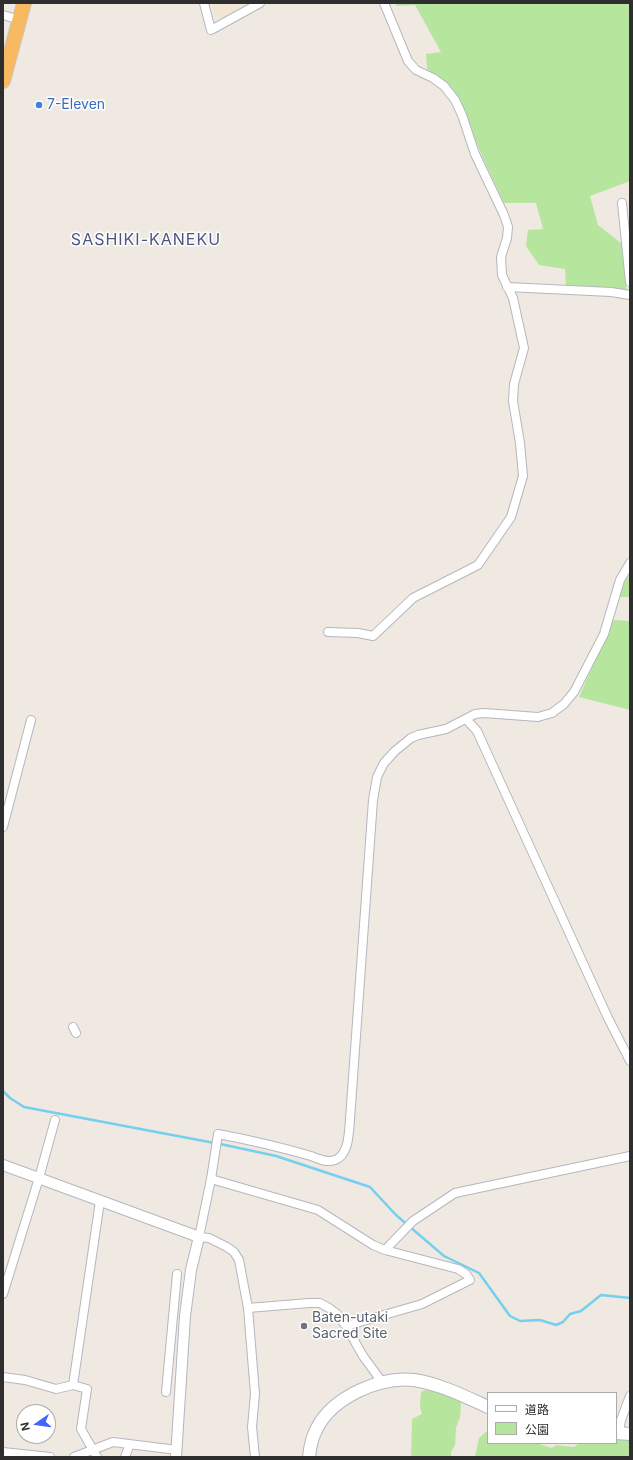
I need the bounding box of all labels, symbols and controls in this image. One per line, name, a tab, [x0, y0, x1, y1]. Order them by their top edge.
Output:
place label: 7-Eleven	[47, 97, 105, 113]
marker: 7-Eleven	[34, 100, 44, 110]
district label: SASHIKI-KANEKU	[71, 230, 221, 250]
place label: Baten-utaki Sacred Site	[312, 1310, 388, 1342]
marker: Baten-utaki Sacred Site	[299, 1321, 309, 1331]
legend	[487, 1392, 617, 1444]
text: 道路	[525, 1402, 549, 1417]
north arrow	[16, 1404, 56, 1444]
text: N	[18, 1421, 33, 1432]
text: 公園	[525, 1422, 549, 1437]

